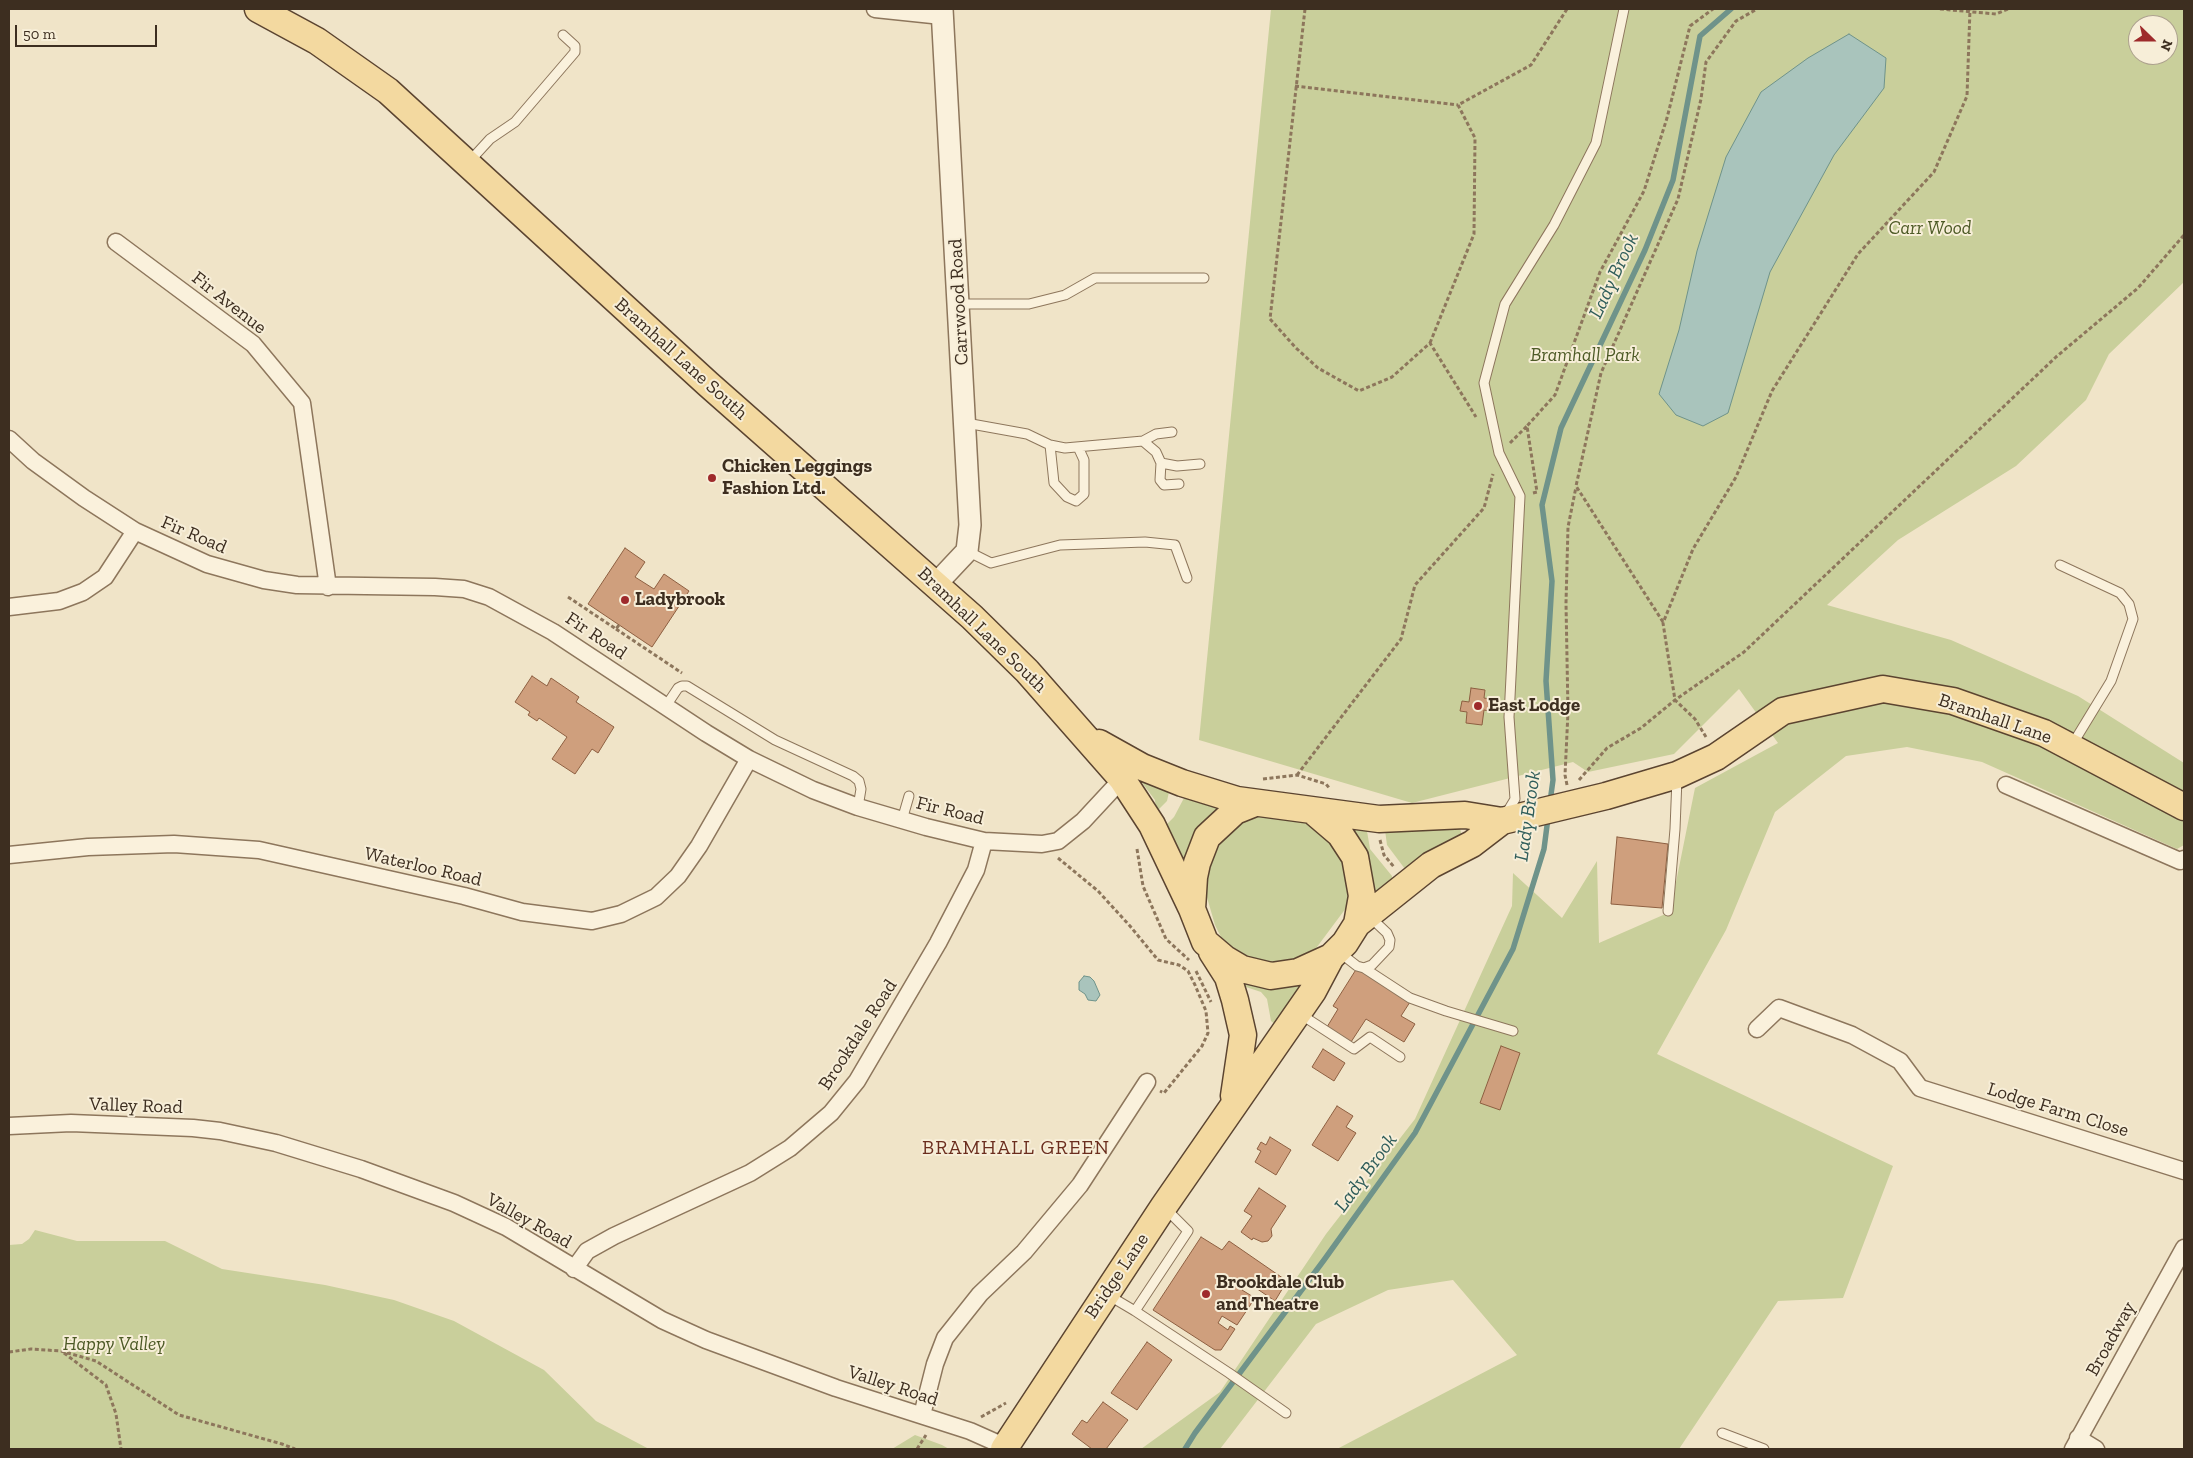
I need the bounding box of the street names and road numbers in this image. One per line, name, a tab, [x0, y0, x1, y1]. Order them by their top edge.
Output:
street label: Carrwood Road	[944, 238, 974, 366]
street label: Fir Avenue	[187, 267, 271, 339]
street label: Bramhall Lane South	[610, 293, 752, 425]
street label: Fir Road	[158, 511, 230, 559]
street label: Bramhall Lane South	[913, 562, 1051, 698]
street label: Fir Road	[561, 607, 631, 665]
street label: Bramhall Lane	[1935, 689, 2055, 749]
street label: Fir Road	[914, 792, 986, 830]
street label: Waterloo Road	[362, 842, 484, 892]
street label: Brookdale Road	[814, 975, 902, 1095]
street label: Lodge Farm Close	[1985, 1078, 2131, 1142]
street label: Valley Road	[89, 1093, 183, 1119]
street label: Valley Road	[482, 1188, 576, 1254]
street label: Bridge Lane	[1080, 1229, 1154, 1323]
street label: Broadway	[2081, 1298, 2141, 1380]
street label: Valley Road	[845, 1361, 941, 1411]

